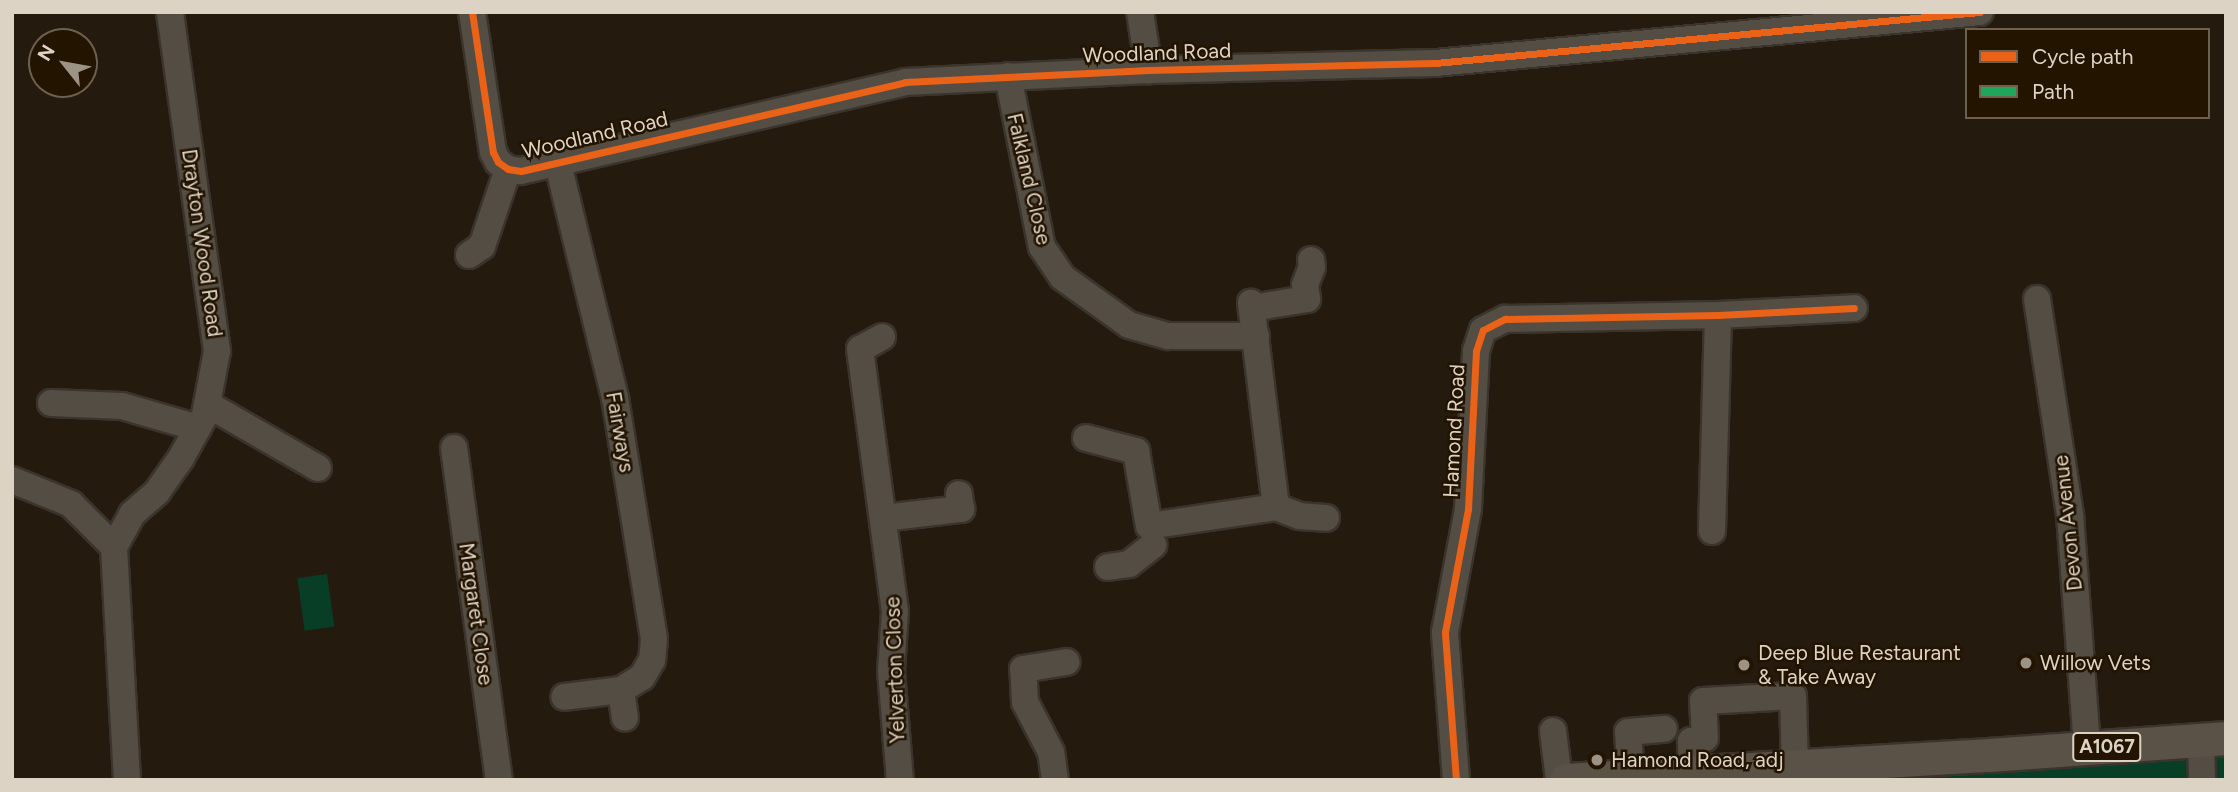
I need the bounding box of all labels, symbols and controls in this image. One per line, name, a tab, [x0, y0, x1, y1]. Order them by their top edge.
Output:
north arrow	[28, 28, 98, 98]
legend	[1965, 28, 2210, 119]
street label: Woodland Road	[1082, 38, 1232, 68]
text: N	[33, 41, 60, 65]
text: Cycle path	[2032, 44, 2133, 69]
text: Path	[2032, 79, 2074, 104]
street label: Woodland Road	[520, 106, 670, 164]
street label: Falkland Close	[1002, 111, 1056, 247]
street label: Drayton Wood Road	[176, 147, 228, 339]
street label: Hamond Road	[1438, 363, 1470, 499]
street label: Fairways	[601, 390, 639, 474]
street label: Devon Avenue	[2048, 454, 2088, 592]
street label: Margaret Close	[454, 541, 498, 687]
street label: Yelverton Close	[880, 596, 910, 744]
place label: Deep Blue Restaurant & Take Away	[1758, 640, 1961, 690]
place label: Willow Vets	[2040, 650, 2151, 676]
marker: Willow Vets	[2018, 655, 2034, 671]
marker: Deep Blue Restaurant & Take Away	[1736, 657, 1752, 673]
road number: A1067	[2072, 732, 2142, 762]
place label: Hamond Road, adj	[1611, 747, 1784, 773]
marker: Hamond Road, adj	[1589, 752, 1605, 768]

